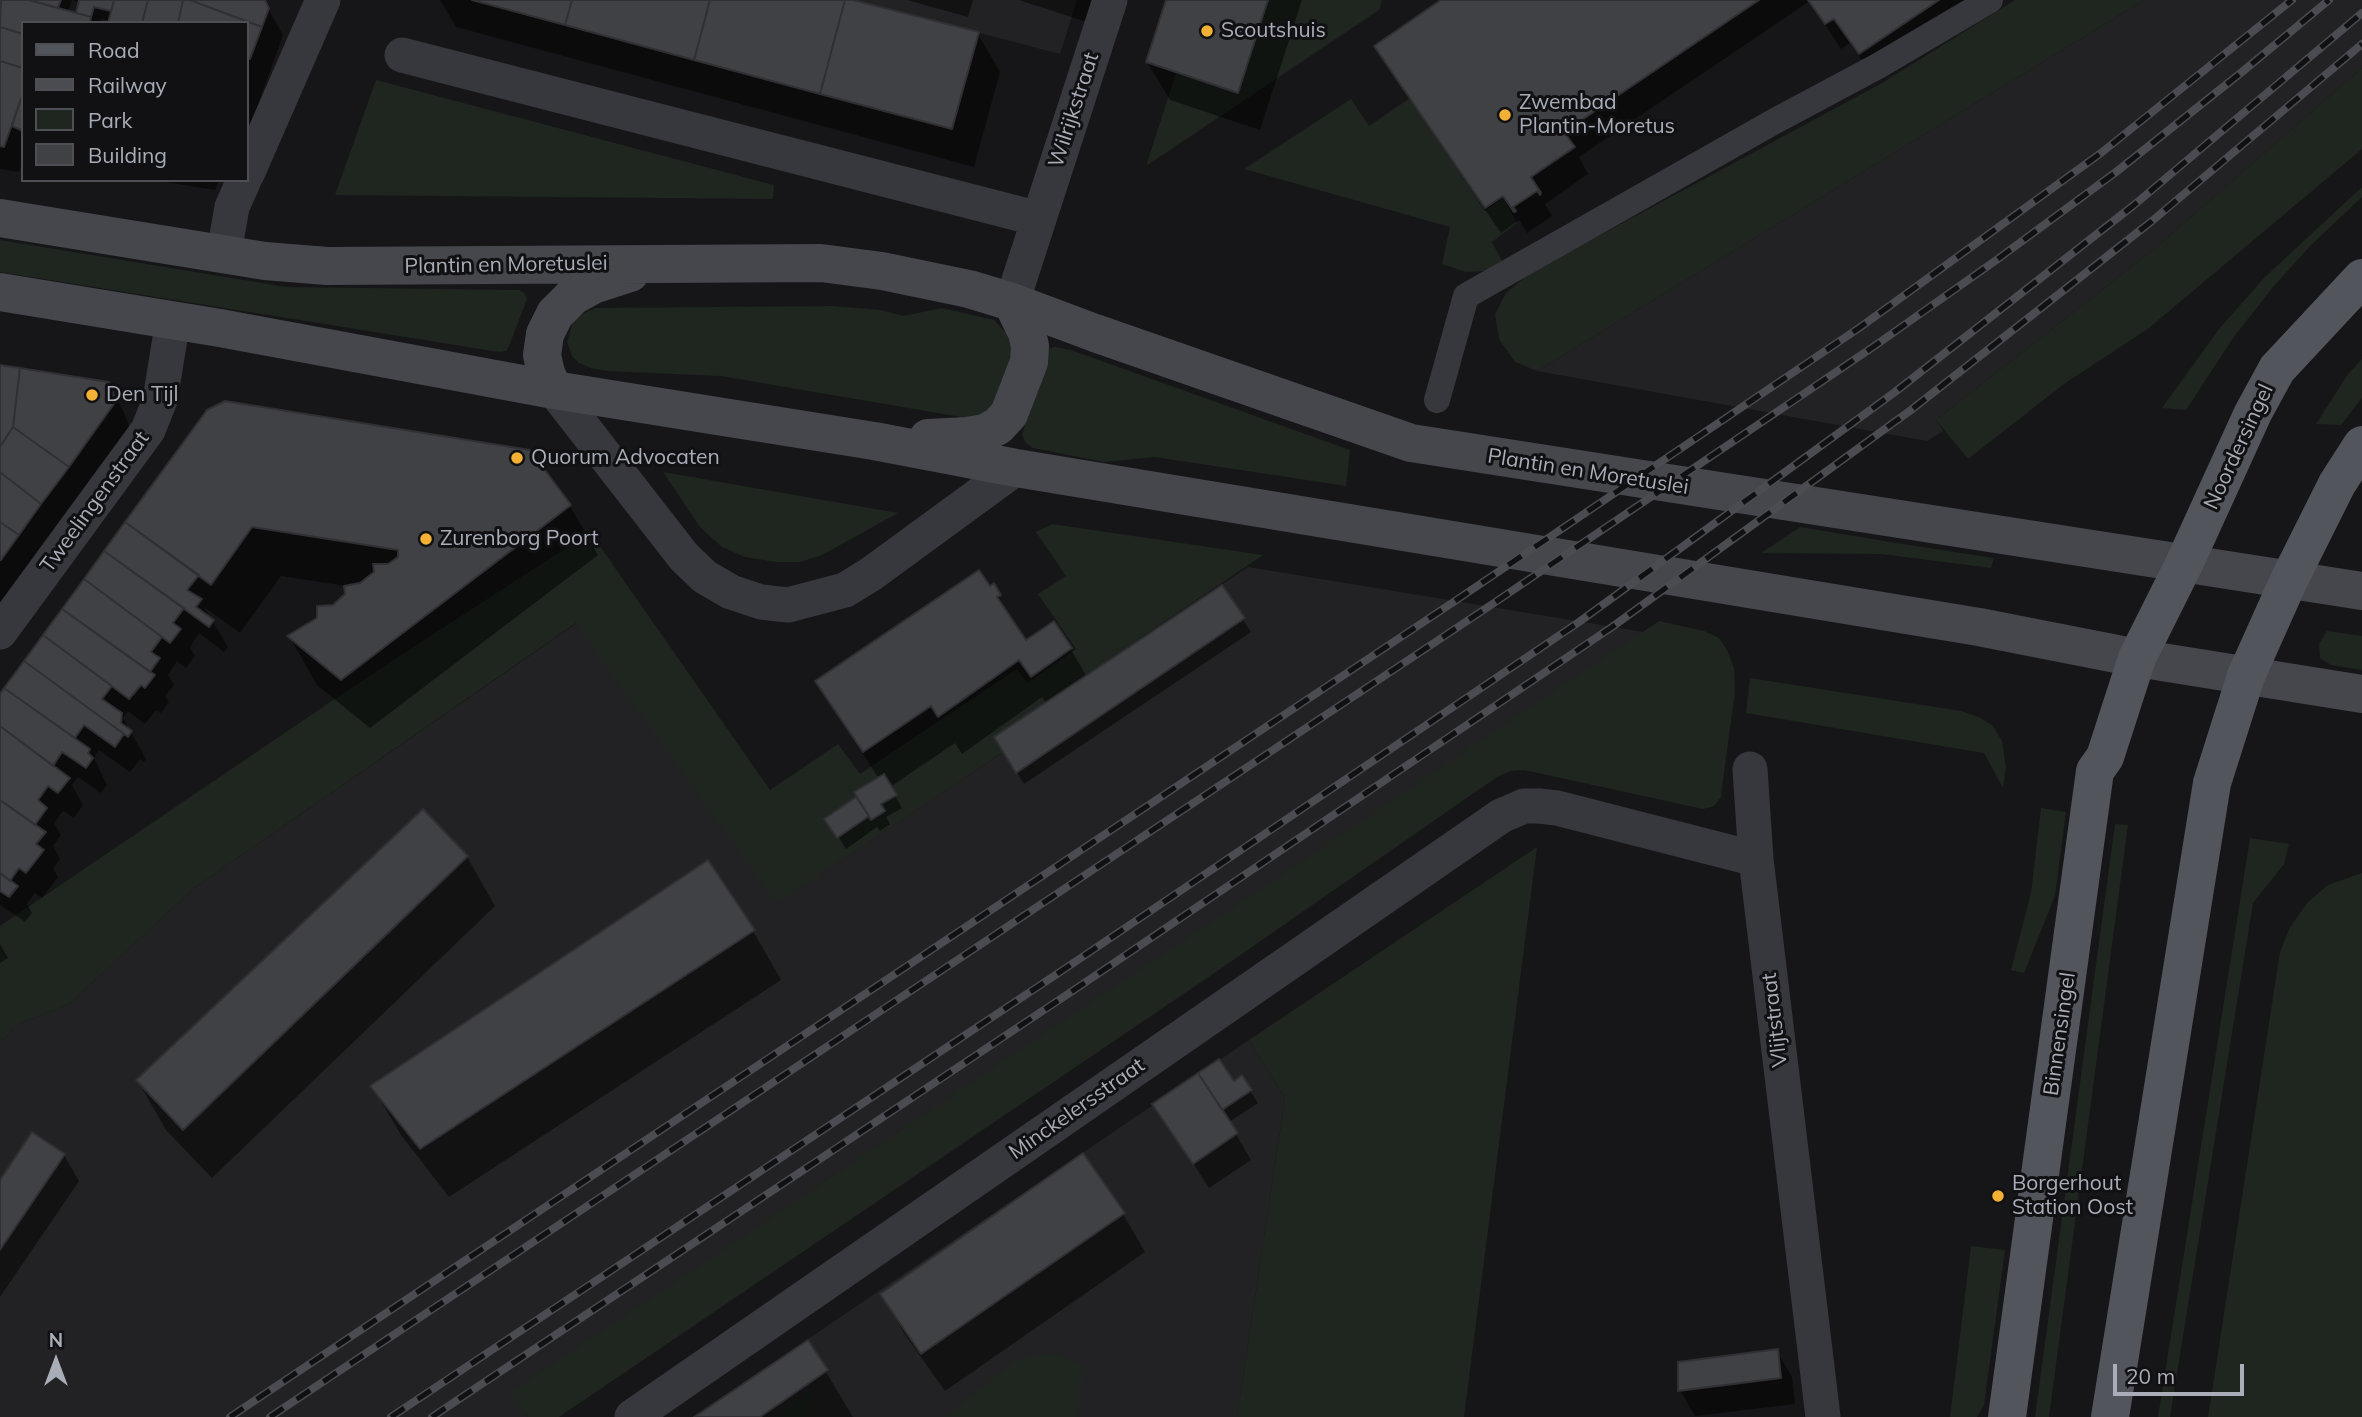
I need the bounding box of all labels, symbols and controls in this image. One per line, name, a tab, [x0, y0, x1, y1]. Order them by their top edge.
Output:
place label: Scoutshuis	[1221, 18, 1326, 44]
legend	[21, 21, 248, 182]
marker: Scoutshuis	[1199, 23, 1215, 39]
text: Road	[88, 37, 139, 63]
street label: Wilrijkstraat	[1044, 49, 1104, 171]
text: Railway	[88, 72, 167, 98]
place label: Zwembad Plantin-Moretus	[1519, 90, 1675, 140]
text: Park	[88, 107, 132, 133]
marker: Zwembad Plantin-Moretus	[1497, 107, 1513, 123]
text: Building	[88, 142, 167, 168]
street label: Plantin en Moretuslei	[404, 251, 608, 279]
street label: Noordersingel	[2199, 380, 2279, 514]
place label: Den Tijl	[106, 382, 179, 408]
marker: Den Tijl	[84, 387, 100, 403]
street label: Tweelingenstraat	[35, 426, 155, 578]
street label: Plantin en Moretuslei	[1486, 444, 1690, 500]
place label: Quorum Advocaten	[531, 445, 720, 471]
marker: Quorum Advocaten	[509, 450, 525, 466]
place label: Zurenborg Poort	[440, 526, 599, 552]
marker: Zurenborg Poort	[418, 531, 434, 547]
street label: Vlijtstraat	[1757, 971, 1793, 1069]
street label: Binnensingel	[2039, 971, 2081, 1097]
street label: Minckelersstraat	[1004, 1053, 1150, 1165]
place label: Borgerhout Station Oost	[2012, 1171, 2133, 1221]
marker: Borgerhout Station Oost	[1990, 1188, 2006, 1204]
north arrow	[21, 1326, 91, 1396]
text: N	[49, 1328, 63, 1352]
scale bar	[2117, 1350, 2248, 1394]
text: 20 m	[2126, 1363, 2175, 1389]

